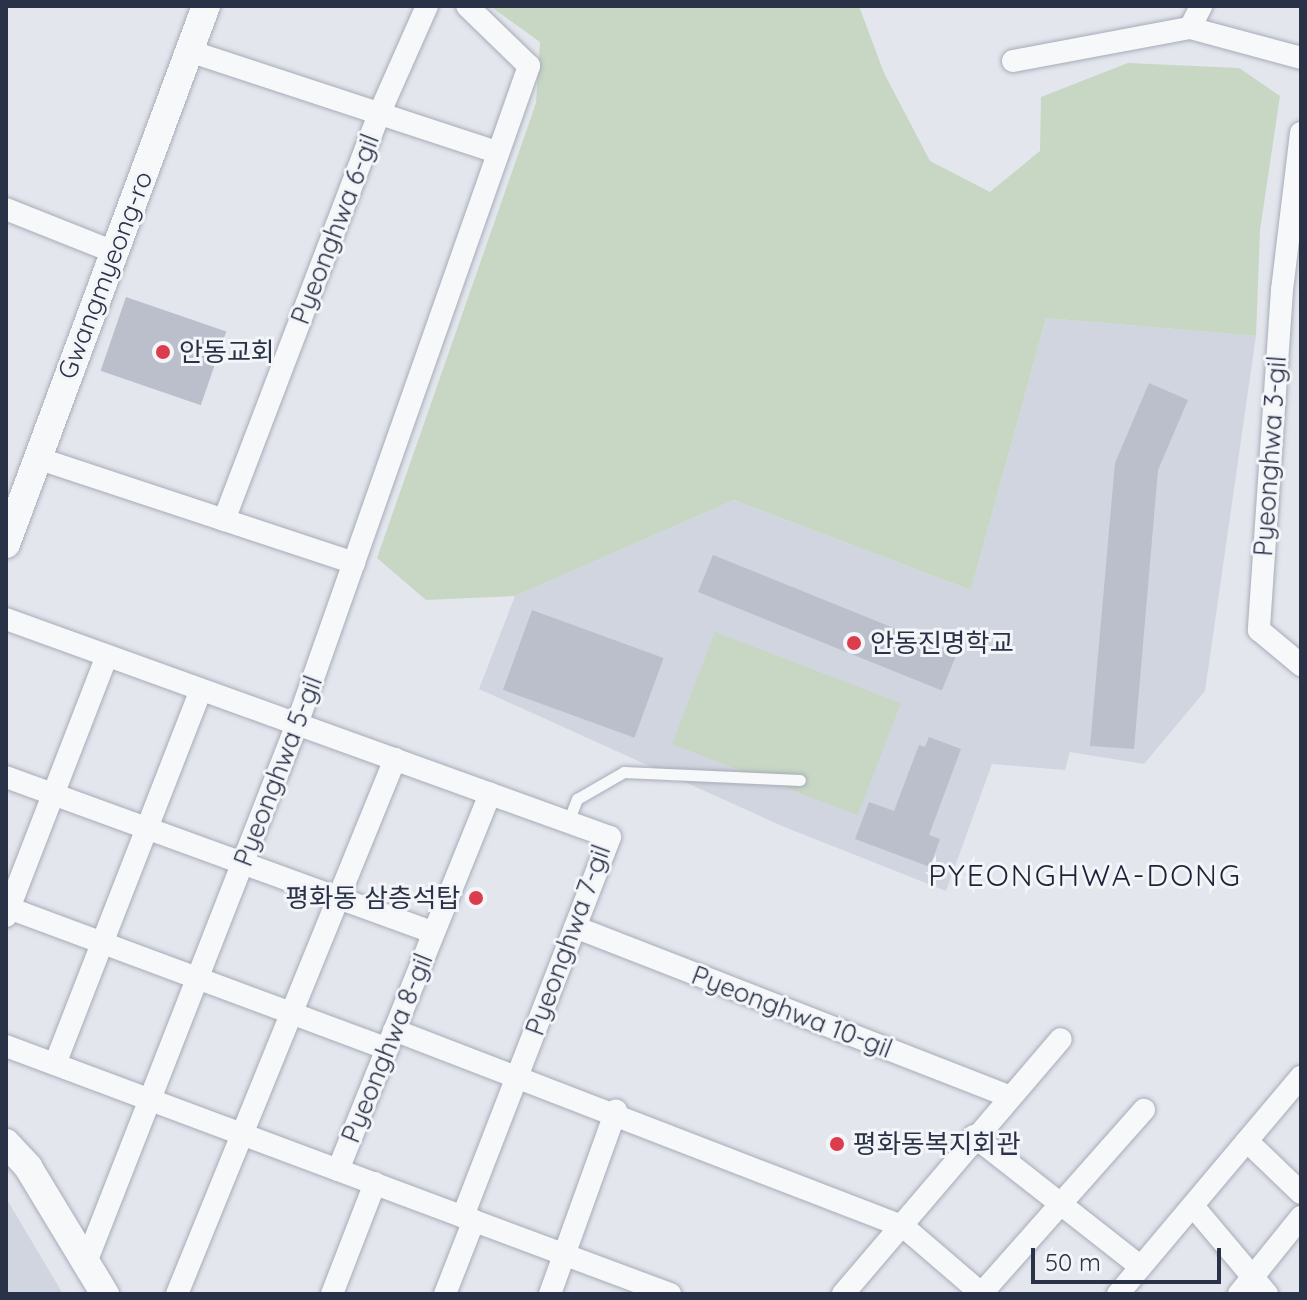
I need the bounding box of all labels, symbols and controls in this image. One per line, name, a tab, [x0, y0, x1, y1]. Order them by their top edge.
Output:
street label: Pyeonghwa 6-gil	[284, 129, 386, 329]
street label: Gwangmyeong-ro	[51, 167, 159, 383]
place label: 안동교회	[179, 336, 275, 368]
marker: 안동교회	[154, 343, 172, 361]
street label: Pyeonghwa 3-gil	[1247, 355, 1293, 557]
place label: 안동진명학교	[870, 627, 1014, 659]
marker: 안동진명학교	[845, 634, 863, 652]
street label: Pyeonghwa 5-gil	[227, 671, 329, 871]
street label: Pyeonghwa 7-gil	[519, 840, 617, 1040]
district label: PYEONGHWA-DONG	[928, 857, 1242, 893]
place label: 평화동 삼층석탑	[285, 882, 460, 914]
marker: 평화동 삼층석탑	[467, 889, 485, 907]
street label: Pyeonghwa 8-gil	[335, 949, 439, 1147]
street label: Pyeonghwa 10-gil	[687, 959, 897, 1065]
place label: 평화동복지회관	[853, 1128, 1020, 1160]
marker: 평화동복지회관	[828, 1135, 846, 1153]
scale bar	[1035, 1232, 1225, 1282]
text: 50 m	[1045, 1247, 1101, 1277]

